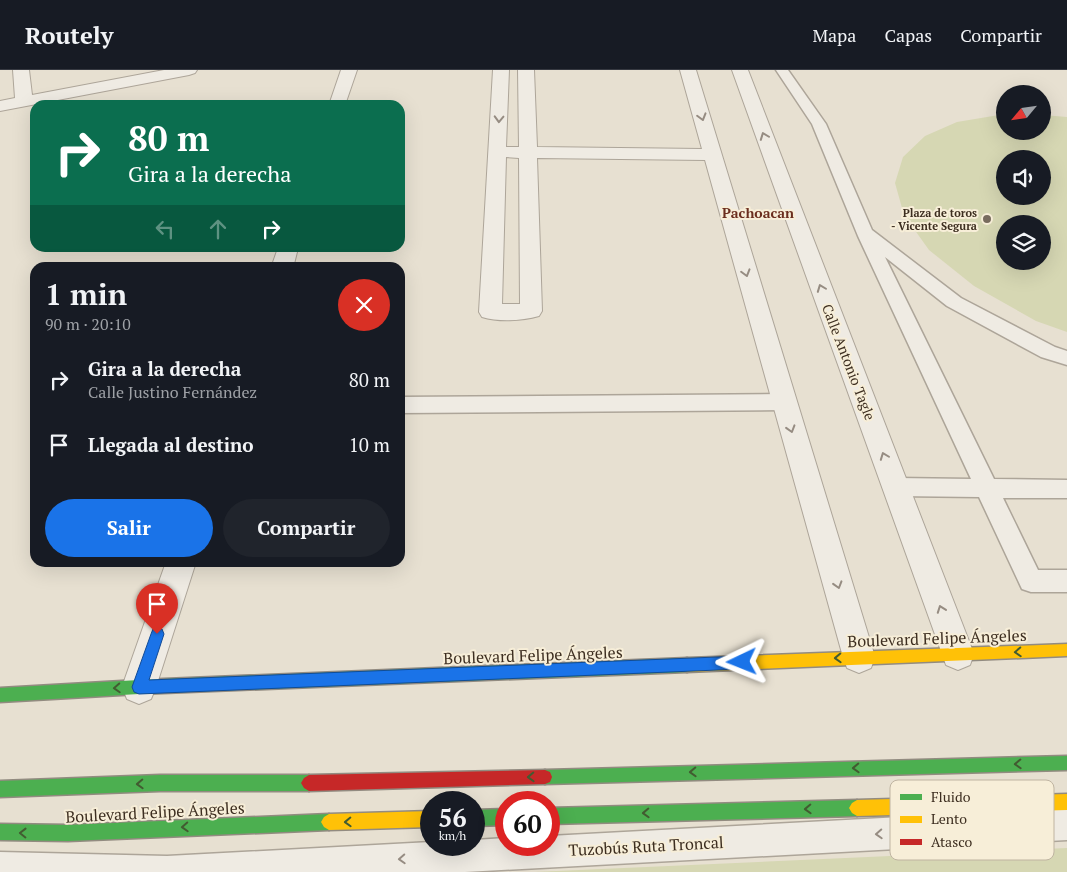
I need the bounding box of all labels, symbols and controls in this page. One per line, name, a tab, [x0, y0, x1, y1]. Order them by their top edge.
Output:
text: Routely	[25, 19, 113, 51]
text: Mapa	[812, 23, 856, 47]
text: Capas	[884, 23, 932, 47]
text: Compartir	[960, 23, 1042, 47]
north arrow	[996, 85, 1051, 140]
map controls	[996, 85, 1051, 270]
one-way arrow	[696, 112, 706, 120]
text: 80 m	[128, 115, 209, 161]
one-way arrow	[493, 115, 504, 123]
icon: right	[45, 120, 110, 185]
one-way arrow	[760, 132, 770, 140]
button: sound	[996, 150, 1051, 205]
text: Gira a la derecha	[128, 159, 291, 188]
district label: Pachoacan	[722, 203, 794, 222]
place label: Plaza de toros - Vicente Segura	[891, 206, 977, 233]
marker: Plaza de toros - Vicente Segura	[981, 213, 993, 225]
icon: left	[151, 215, 179, 243]
icon: ahead	[204, 215, 232, 243]
icon: right	[257, 215, 285, 243]
button: layers	[996, 215, 1051, 270]
one-way arrow	[741, 269, 751, 277]
text: 1 min	[45, 274, 127, 314]
button: close	[338, 279, 390, 331]
one-way arrow	[817, 284, 827, 293]
street label: Calle Antonio Tagle	[818, 301, 880, 423]
text: 90 m · 20:10	[45, 313, 131, 335]
text: Gira a la derecha	[88, 356, 241, 381]
icon: right	[45, 366, 73, 394]
text: 80 m	[349, 367, 390, 392]
text: Calle Justino Fernández	[88, 381, 257, 403]
one-way arrow	[786, 425, 796, 433]
icon: arrive	[45, 431, 73, 459]
text: Llegada al destino	[88, 432, 254, 457]
text: 10 m	[349, 432, 390, 457]
one-way arrow	[880, 453, 890, 461]
button: Salir	[45, 499, 213, 557]
button: Compartir	[223, 499, 390, 557]
one-way arrow	[832, 580, 842, 589]
pin	[136, 583, 178, 634]
icon: arrive	[143, 590, 171, 618]
one-way arrow	[937, 605, 947, 613]
street label: Boulevard Felipe Ángeles	[847, 624, 1027, 652]
position arrow	[715, 635, 767, 687]
street label: Boulevard Felipe Ángeles	[443, 641, 623, 669]
one-way arrow	[1014, 646, 1022, 657]
one-way arrow	[834, 653, 842, 664]
one-way arrow	[112, 683, 120, 694]
one-way arrow	[1014, 759, 1022, 769]
one-way arrow	[852, 763, 860, 773]
one-way arrow	[689, 767, 697, 778]
one-way arrow	[527, 771, 535, 782]
one-way arrow	[136, 779, 144, 789]
legend	[890, 780, 1054, 860]
text: Fluido	[931, 787, 971, 806]
speed limit sign: 60	[495, 791, 560, 856]
street label: Boulevard Felipe Ángeles	[65, 796, 245, 828]
text: 56	[438, 801, 467, 834]
one-way arrow	[804, 804, 812, 814]
one-way arrow	[642, 808, 650, 819]
text: Lento	[931, 809, 967, 828]
one-way arrow	[343, 817, 351, 827]
one-way arrow	[181, 821, 189, 832]
one-way arrow	[19, 828, 26, 838]
text: km/h	[439, 828, 466, 843]
one-way arrow	[874, 828, 882, 839]
street label: Tuzobús Ruta Troncal	[568, 831, 724, 861]
text: Atasco	[931, 832, 972, 851]
one-way arrow	[397, 854, 405, 865]

